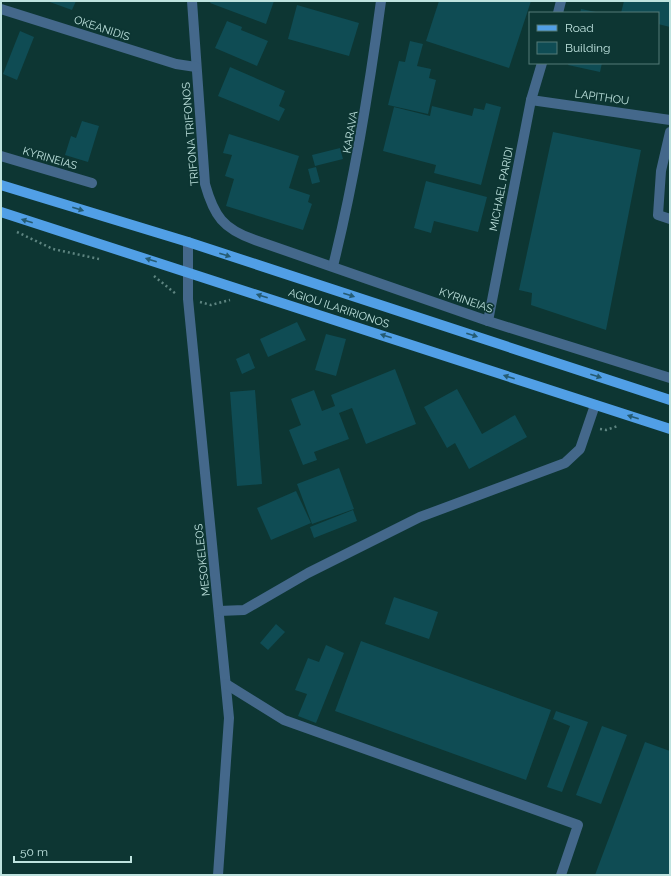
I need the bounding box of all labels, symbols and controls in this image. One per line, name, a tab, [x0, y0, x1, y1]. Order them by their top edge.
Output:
legend	[529, 12, 659, 64]
street label: OKEANIDIS	[72, 13, 132, 44]
text: Road	[565, 21, 594, 35]
text: Building	[565, 41, 611, 55]
street label: TRIFONA TRIFONOS	[179, 81, 202, 186]
street label: LAPITHOU	[574, 87, 630, 108]
street label: KARAVA	[340, 109, 361, 154]
street label: KYRINEIAS	[21, 145, 79, 173]
street label: MICHAEL PARIDI	[487, 146, 516, 232]
one-way arrow	[73, 206, 85, 212]
one-way arrow	[21, 217, 33, 223]
one-way arrow	[219, 252, 231, 258]
one-way arrow	[145, 257, 157, 263]
street label: KYRINEIAS	[437, 285, 495, 316]
street label: AGIOU ILARIRIONOS	[287, 286, 391, 331]
one-way arrow	[256, 292, 268, 298]
one-way arrow	[343, 292, 355, 298]
one-way arrow	[466, 332, 478, 338]
one-way arrow	[380, 333, 392, 339]
one-way arrow	[503, 373, 515, 379]
one-way arrow	[590, 373, 602, 379]
one-way arrow	[627, 414, 639, 420]
street label: MESOKELEOS	[192, 523, 213, 597]
scale bar	[14, 838, 131, 864]
text: 50 m	[20, 845, 48, 859]

